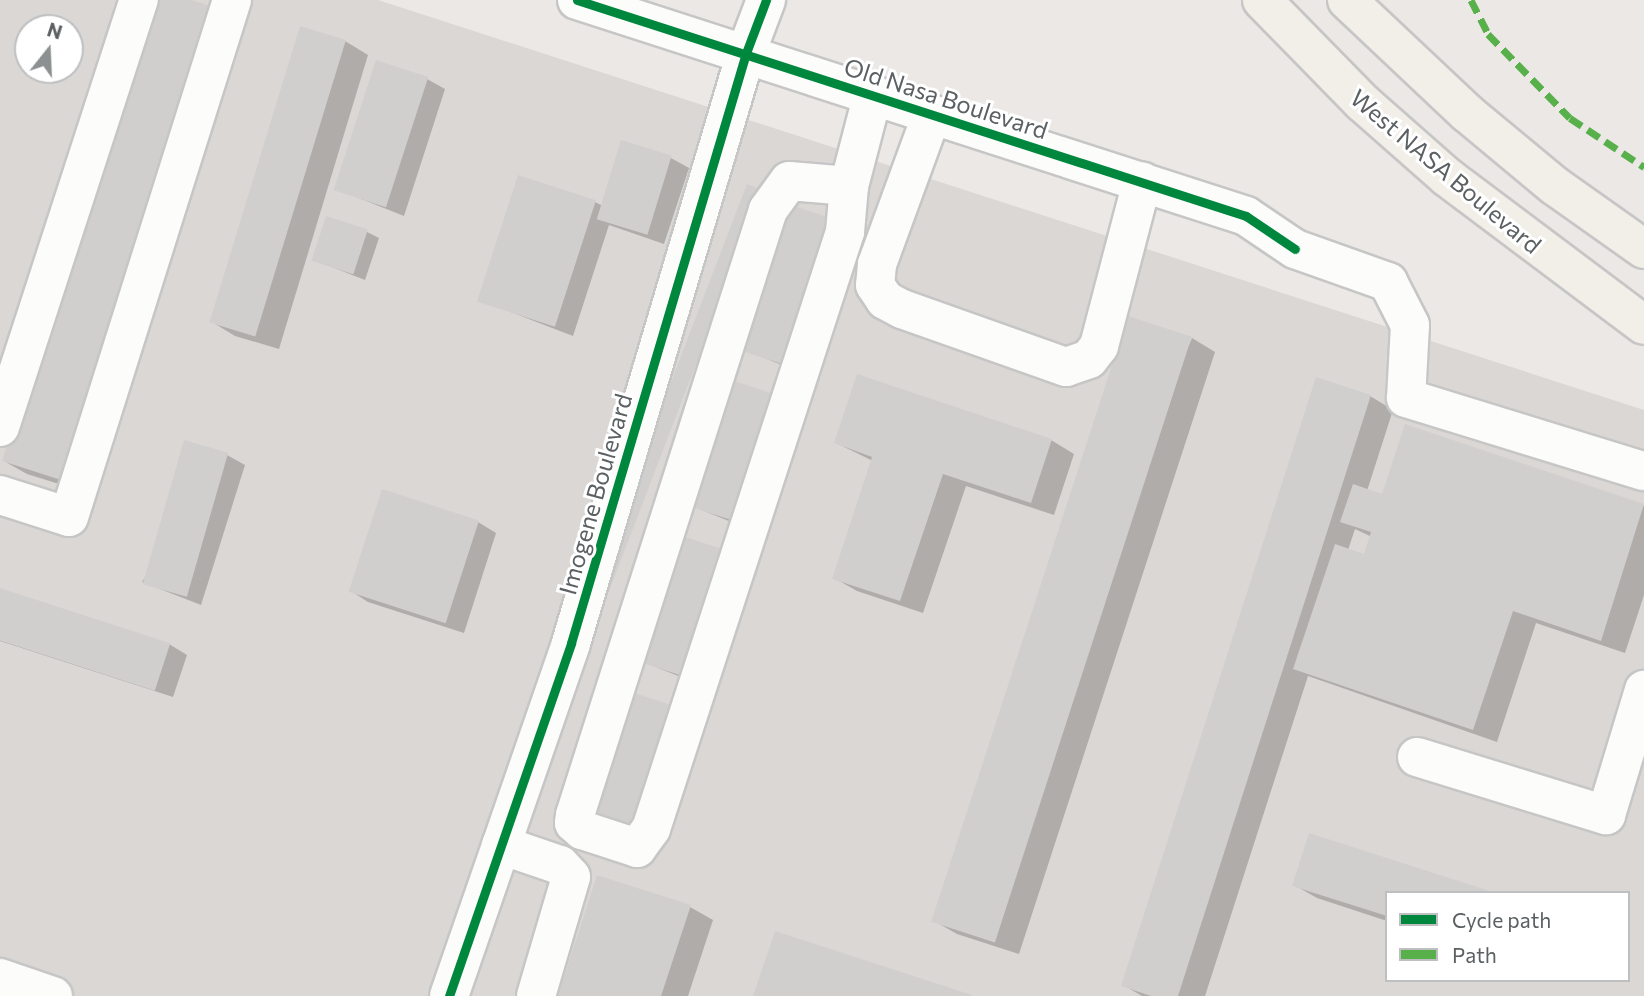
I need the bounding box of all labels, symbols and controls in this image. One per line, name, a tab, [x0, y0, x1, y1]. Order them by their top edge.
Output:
north arrow	[14, 14, 84, 84]
text: N	[45, 17, 65, 44]
street label: Old Nasa Boulevard	[841, 52, 1051, 144]
street label: West NASA Boulevard	[1345, 83, 1547, 259]
street label: Imogene Boulevard	[553, 390, 637, 598]
legend	[1385, 891, 1630, 982]
text: Cycle path	[1452, 907, 1551, 932]
text: Path	[1452, 942, 1497, 967]

